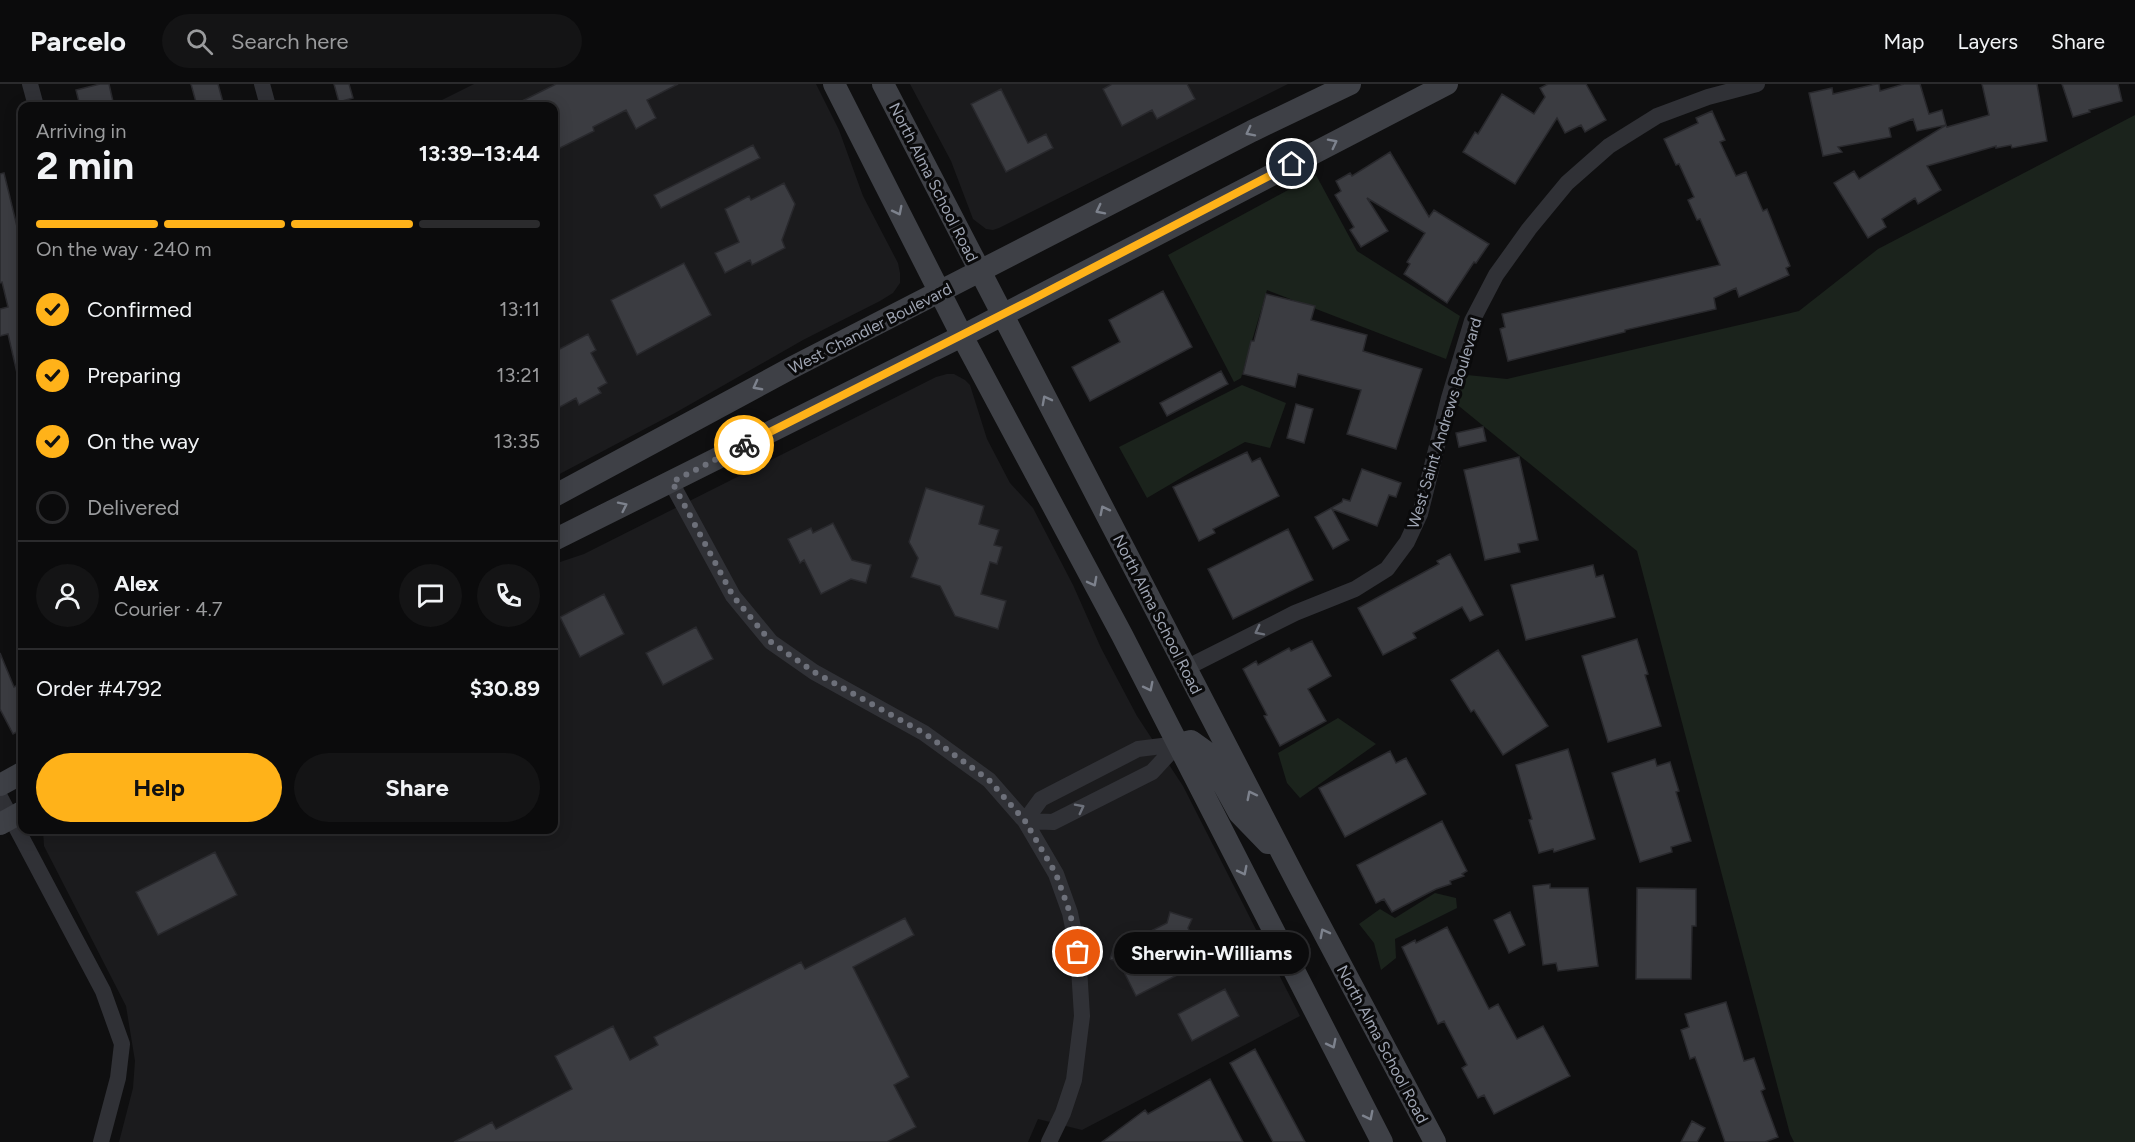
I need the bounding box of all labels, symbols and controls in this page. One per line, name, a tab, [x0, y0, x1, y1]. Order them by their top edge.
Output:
search box	[162, 14, 582, 68]
text: Parcelo	[30, 24, 126, 58]
icon: search	[183, 25, 216, 58]
text: Search here	[231, 28, 349, 55]
text: Map	[1884, 29, 1924, 54]
text: Layers	[1957, 29, 2018, 54]
text: Share	[2051, 29, 2105, 54]
street label: North Alma School Road	[885, 99, 982, 265]
text: Arriving in	[36, 119, 126, 143]
one-way arrow	[1245, 125, 1256, 137]
pin	[1266, 138, 1317, 189]
one-way arrow	[1327, 139, 1338, 150]
text: 13:39–13:44	[419, 140, 540, 167]
text: 2 min	[36, 142, 134, 189]
icon: home	[1275, 147, 1308, 180]
one-way arrow	[1096, 203, 1106, 214]
one-way arrow	[891, 205, 902, 216]
text: On the way · 240 m	[36, 237, 212, 261]
street label: West Chandler Boulevard	[785, 279, 955, 378]
icon: check	[36, 293, 69, 326]
text: Confirmed	[87, 296, 192, 323]
text: 13:11	[499, 297, 540, 321]
street label: West Saint Andrews Boulevard	[1403, 315, 1486, 531]
icon: check	[36, 359, 69, 392]
text: Preparing	[87, 362, 181, 389]
text: 13:21	[496, 363, 540, 387]
one-way arrow	[753, 379, 764, 390]
one-way arrow	[1042, 395, 1053, 406]
courier	[714, 415, 774, 475]
icon: check	[36, 425, 69, 458]
text: On the way	[87, 428, 199, 455]
text: 13:35	[493, 429, 540, 453]
icon: bike	[728, 429, 761, 462]
text: Delivered	[87, 494, 180, 521]
one-way arrow	[616, 502, 627, 513]
one-way arrow	[1100, 506, 1111, 516]
street label: North Alma School Road	[1109, 531, 1206, 697]
button: person	[36, 564, 99, 627]
button: chat	[399, 564, 462, 627]
button: phone	[477, 564, 540, 627]
text: Alex	[114, 570, 159, 597]
one-way arrow	[1086, 575, 1097, 586]
text: Courier · 4.7	[114, 597, 223, 621]
one-way arrow	[1255, 624, 1266, 635]
text: Order #4792	[36, 675, 162, 702]
text: $30.89	[470, 675, 540, 702]
one-way arrow	[1141, 681, 1153, 692]
button: Help	[36, 753, 282, 822]
button: Share	[294, 753, 540, 822]
one-way arrow	[1247, 790, 1259, 801]
one-way arrow	[1074, 804, 1085, 815]
one-way arrow	[1236, 864, 1247, 875]
pin	[1052, 926, 1103, 977]
one-way arrow	[1319, 928, 1331, 939]
callout: Sherwin-Williams	[1114, 931, 1309, 973]
icon: bag	[1061, 935, 1094, 968]
text: Sherwin-Williams	[1131, 941, 1292, 965]
street label: North Alma School Road	[1333, 962, 1432, 1127]
one-way arrow	[1325, 1038, 1336, 1049]
one-way arrow	[1362, 1110, 1373, 1120]

